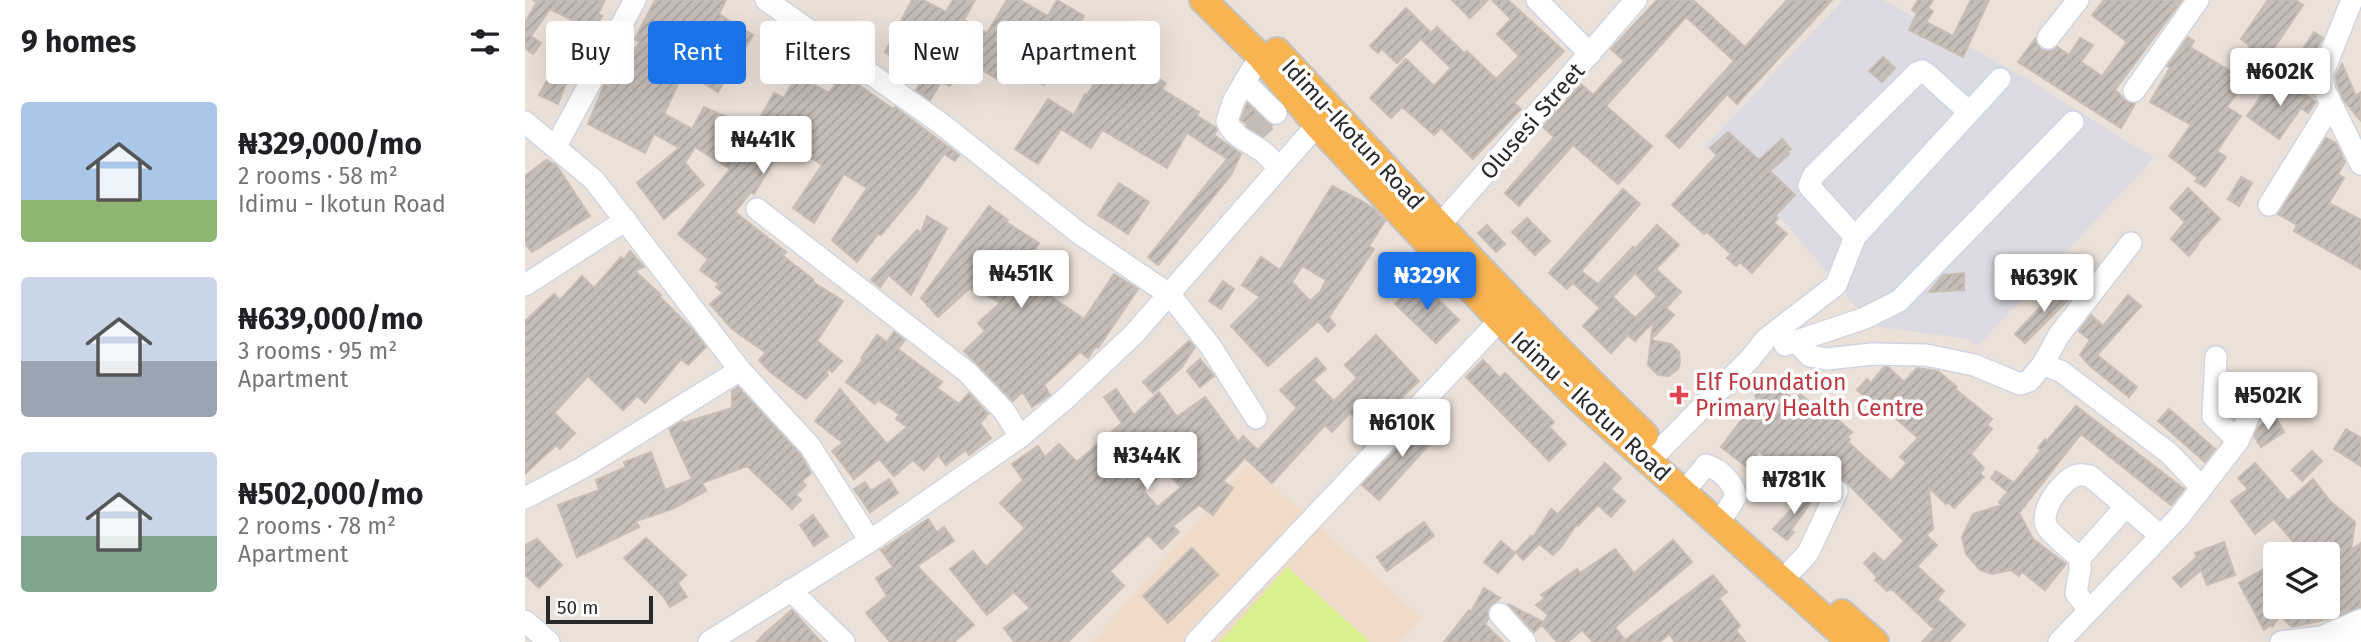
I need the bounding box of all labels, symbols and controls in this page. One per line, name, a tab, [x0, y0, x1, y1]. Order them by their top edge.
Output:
chip: Buy	[546, 21, 634, 84]
chip: Rent	[648, 21, 746, 84]
chip: Filters	[760, 21, 875, 84]
chip: New	[889, 21, 983, 84]
chip: Apartment	[997, 21, 1160, 84]
icon: filters	[466, 23, 504, 61]
text: 9 homes	[21, 24, 136, 60]
pin: ₦602K	[2231, 48, 2329, 108]
street label: Idimu-Ikotun Road	[1276, 53, 1430, 215]
street label: Olusesi Street	[1474, 57, 1591, 185]
text: ₦602K	[2246, 57, 2314, 85]
pin: ₦441K	[714, 116, 812, 176]
text: ₦441K	[731, 125, 795, 153]
text: ₦329,000/mo	[238, 126, 422, 162]
icon: home	[77, 130, 161, 214]
text: 2 rooms · 58 m²	[238, 162, 398, 190]
text: Idimu - Ikotun Road	[238, 190, 446, 218]
pin: ₦451K	[972, 250, 1070, 310]
pin: ₦329K	[1378, 252, 1476, 312]
pin: ₦639K	[1995, 254, 2093, 314]
text: ₦451K	[989, 259, 1053, 287]
text: ₦329K	[1394, 261, 1460, 289]
text: ₦639K	[2011, 263, 2077, 291]
text: ₦639,000/mo	[238, 301, 423, 337]
icon: home	[77, 305, 161, 389]
street label: Idimu - Ikotun Road	[1506, 325, 1676, 487]
text: 3 rooms · 95 m²	[238, 337, 397, 365]
text: Apartment	[238, 365, 348, 393]
place label: Elf Foundation Primary Health Centre	[1695, 368, 1924, 422]
pin: ₦502K	[2219, 372, 2317, 432]
text: ₦502K	[2234, 381, 2302, 409]
marker: Elf Foundation Primary Health Centre	[1669, 385, 1689, 405]
pin: ₦610K	[1353, 400, 1451, 459]
text: ₦610K	[1369, 408, 1435, 436]
pin: ₦344K	[1098, 433, 1196, 492]
text: ₦344K	[1113, 441, 1181, 469]
pin: ₦781K	[1745, 456, 1843, 516]
text: ₦781K	[1762, 465, 1826, 493]
text: ₦502,000/mo	[238, 476, 424, 512]
icon: home	[77, 480, 161, 564]
text: 2 rooms · 78 m²	[238, 512, 396, 540]
text: Apartment	[238, 540, 348, 568]
map controls	[2263, 542, 2340, 619]
button: layers	[2263, 542, 2340, 619]
scale bar	[546, 593, 653, 625]
text: 50 m	[557, 596, 598, 619]

